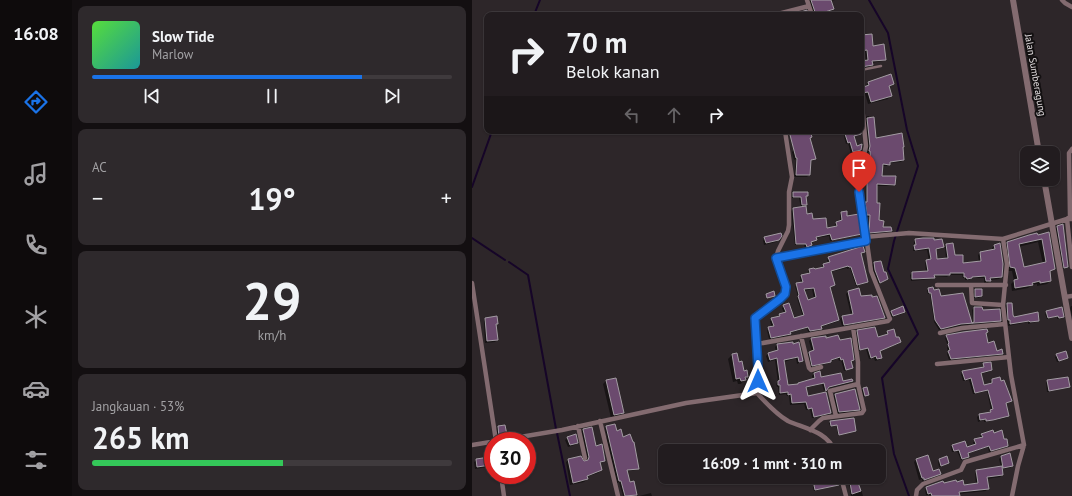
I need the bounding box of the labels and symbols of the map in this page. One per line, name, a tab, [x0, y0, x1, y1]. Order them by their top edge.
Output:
street label: Jalan Sumberagung	[1022, 32, 1049, 117]
pin	[842, 151, 876, 192]
position arrow	[737, 360, 779, 402]
speed limit sign: 30	[484, 432, 536, 484]

